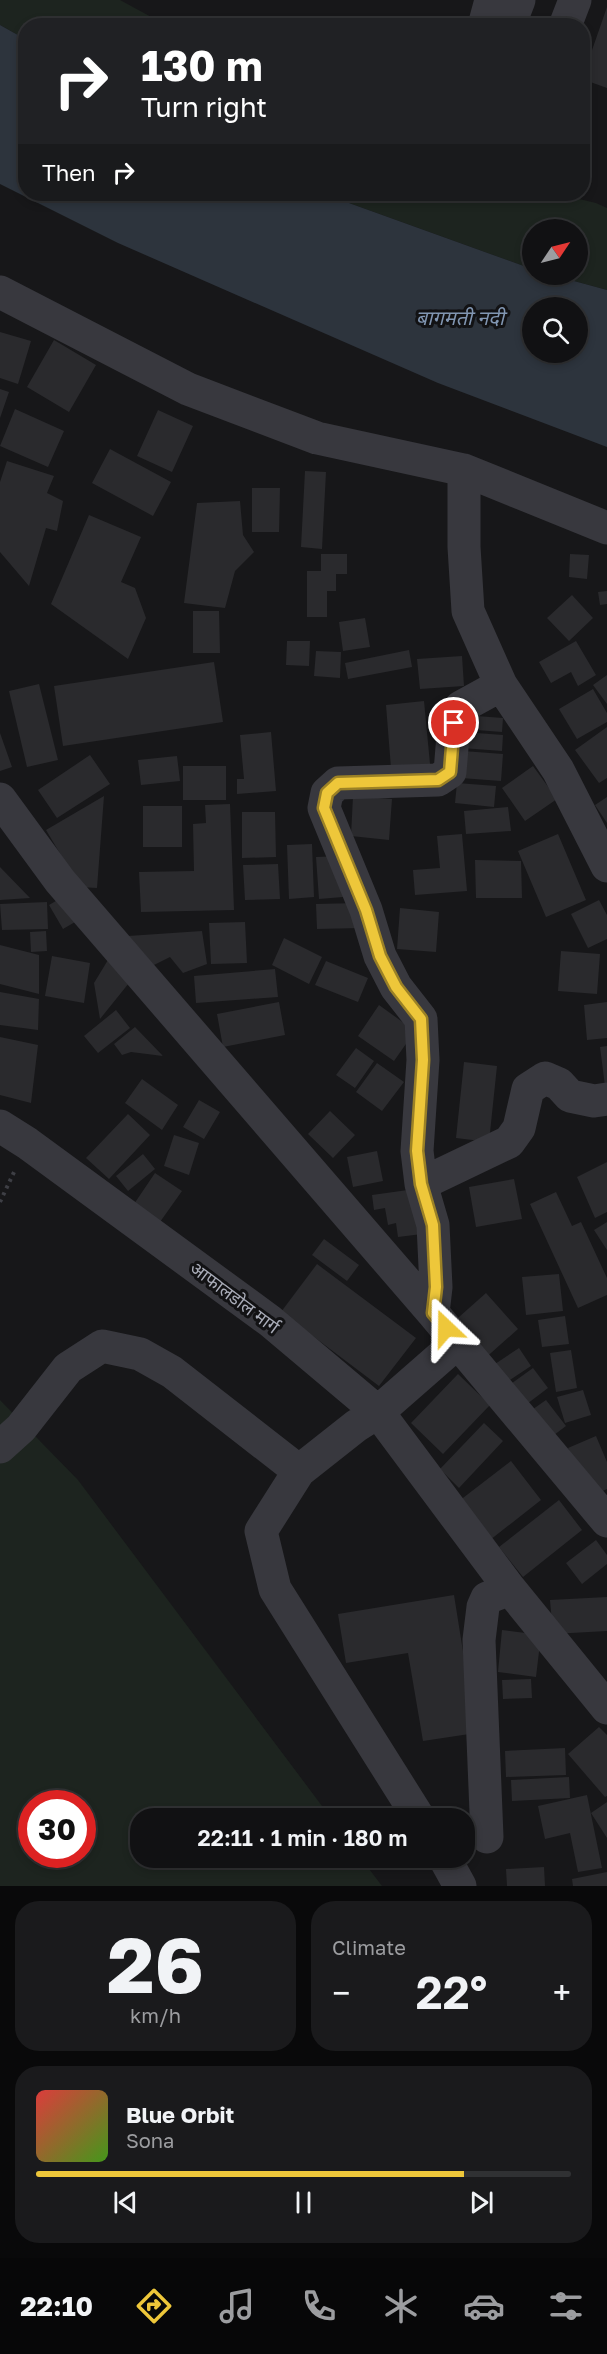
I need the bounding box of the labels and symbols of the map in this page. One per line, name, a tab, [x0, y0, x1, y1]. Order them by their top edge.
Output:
north arrow	[522, 219, 588, 285]
water label: बागमती नदी	[416, 305, 508, 329]
pin	[428, 697, 479, 748]
street label: आफालडोल मार्ग	[186, 1256, 285, 1338]
position arrow	[414, 1296, 478, 1360]
speed limit sign: 30	[18, 1790, 96, 1868]

